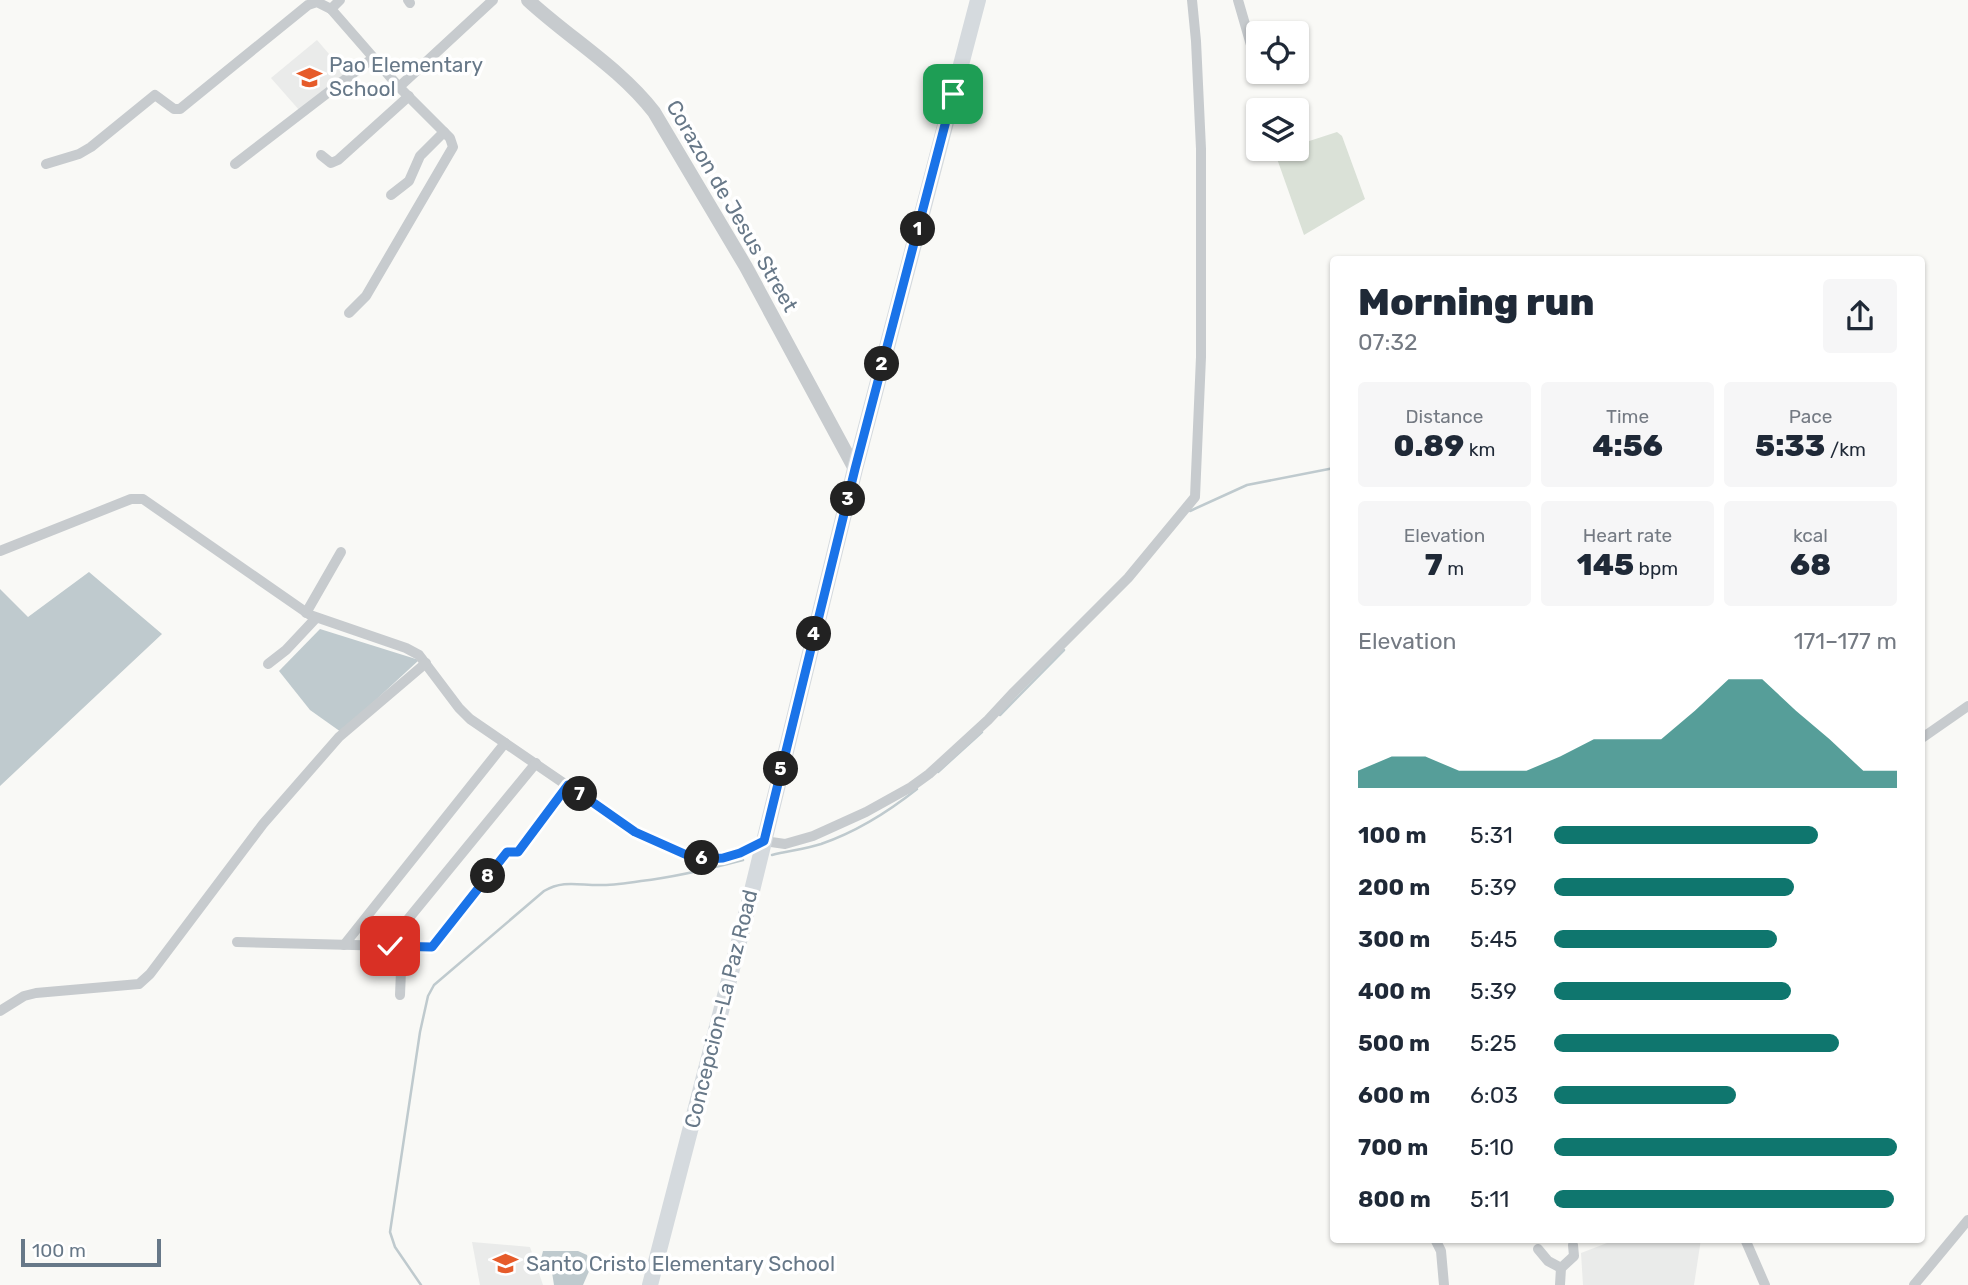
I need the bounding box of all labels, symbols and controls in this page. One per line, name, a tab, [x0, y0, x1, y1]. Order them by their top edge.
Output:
map controls	[1246, 21, 1309, 161]
button: locate	[1246, 21, 1309, 84]
place label: Pao Elementary School	[329, 52, 483, 101]
school or university icon: Pao Elementary School	[295, 63, 323, 91]
pin	[923, 64, 983, 124]
icon: arrive	[934, 75, 972, 113]
street label: Corazon de Jesus Street	[662, 95, 803, 316]
button: layers	[1246, 98, 1309, 161]
pin: 1	[900, 212, 936, 246]
text: 1	[913, 217, 922, 240]
text: Morning run	[1358, 279, 1595, 325]
button: share	[1823, 279, 1897, 353]
text: 07:32	[1358, 328, 1418, 356]
pin: 2	[864, 346, 900, 382]
text: 2	[875, 352, 888, 375]
text: Distance	[1406, 405, 1483, 428]
text: Time	[1606, 405, 1649, 428]
text: Pace	[1789, 405, 1832, 428]
text: 0.89	[1394, 428, 1464, 464]
text: 4:56	[1592, 428, 1663, 464]
text: 5:33	[1755, 428, 1825, 464]
text: km	[1464, 438, 1495, 461]
text: /km	[1825, 438, 1866, 461]
pin: 3	[830, 482, 866, 516]
text: 3	[841, 487, 854, 510]
text: Elevation	[1404, 524, 1485, 547]
text: Heart rate	[1583, 524, 1672, 547]
text: kcal	[1793, 524, 1828, 547]
text: 7	[1425, 547, 1443, 583]
text: 145	[1577, 547, 1634, 583]
text: 68	[1790, 547, 1831, 583]
text: m	[1443, 557, 1464, 580]
text: bpm	[1634, 557, 1678, 580]
pin: 4	[796, 616, 832, 652]
text: 4	[807, 622, 820, 645]
text: Elevation	[1358, 627, 1457, 655]
text: 171–177 m	[1794, 627, 1897, 655]
pin: 5	[764, 752, 798, 786]
text: 5	[774, 757, 787, 780]
pin: 7	[562, 776, 598, 812]
text: 7	[574, 782, 585, 805]
text: 100 m	[1358, 821, 1427, 849]
text: 5:31	[1470, 821, 1513, 849]
pin: 6	[684, 840, 720, 876]
text: 6	[695, 846, 708, 869]
pin: 8	[470, 858, 505, 894]
text: 8	[481, 864, 494, 887]
text: 200 m	[1358, 873, 1430, 901]
text: 5:39	[1470, 873, 1517, 901]
street label: Concepcion-La Paz Road	[679, 887, 762, 1131]
pin	[360, 916, 420, 976]
text: 300 m	[1358, 925, 1430, 953]
text: 5:45	[1470, 925, 1518, 953]
icon: check	[371, 927, 409, 965]
text: 400 m	[1358, 977, 1431, 1005]
text: 5:39	[1470, 977, 1517, 1005]
text: 500 m	[1358, 1029, 1430, 1057]
text: 5:25	[1470, 1029, 1517, 1057]
text: 600 m	[1358, 1081, 1430, 1109]
text: 6:03	[1470, 1081, 1518, 1109]
text: 700 m	[1358, 1133, 1428, 1161]
text: 5:10	[1470, 1133, 1514, 1161]
text: 800 m	[1358, 1185, 1431, 1213]
text: 5:11	[1470, 1185, 1509, 1213]
scale bar	[21, 1236, 161, 1268]
text: 100 m	[32, 1239, 86, 1262]
school or university icon: Santo Cristo Elementary School	[492, 1250, 520, 1278]
place label: Santo Cristo Elementary School	[526, 1251, 835, 1276]

